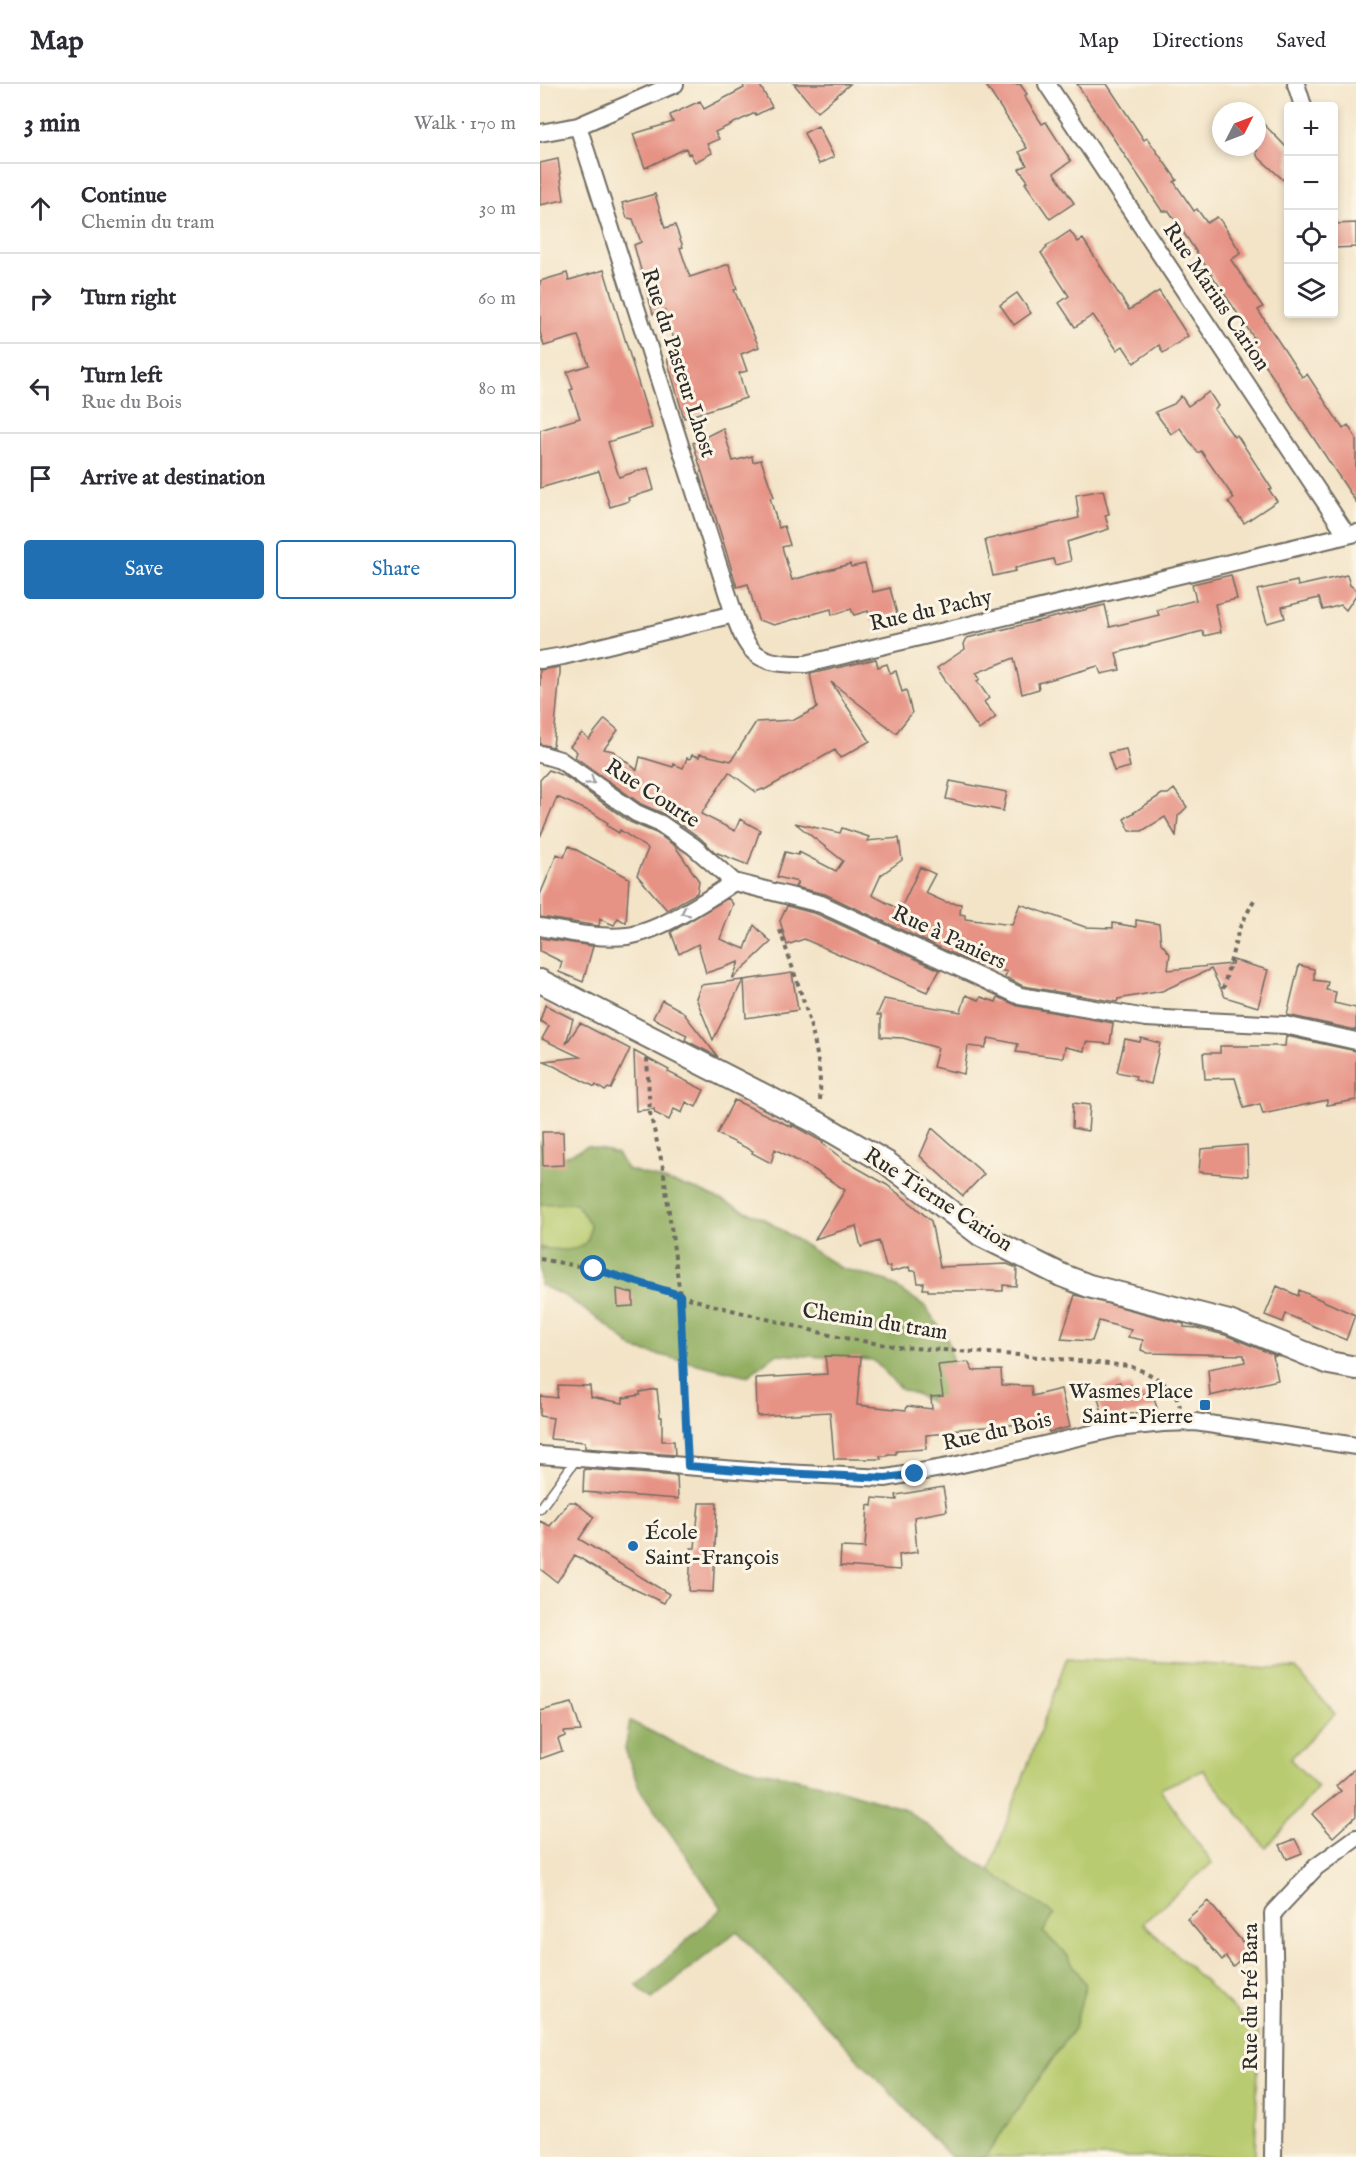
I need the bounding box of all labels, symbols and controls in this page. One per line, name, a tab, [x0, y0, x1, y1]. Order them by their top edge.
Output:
text: Map	[30, 24, 84, 59]
text: Map	[1079, 28, 1119, 55]
text: Directions	[1152, 28, 1243, 55]
text: Saved	[1276, 28, 1326, 55]
north arrow	[1212, 102, 1266, 156]
map controls	[1284, 102, 1338, 318]
button: +	[1284, 102, 1338, 156]
text: 3 min	[24, 107, 80, 140]
text: Walk · 170 m	[414, 111, 516, 136]
button: −	[1284, 156, 1338, 210]
text: Continue	[81, 182, 167, 210]
icon: ahead	[24, 192, 57, 225]
text: 30 m	[479, 196, 516, 221]
text: Chemin du tram	[81, 210, 215, 235]
button: locate	[1284, 210, 1338, 264]
street label: Rue Marius Carion	[1156, 217, 1276, 377]
button: layers	[1284, 264, 1338, 318]
street label: Rue du Pasteur Lhost	[634, 265, 722, 461]
icon: right	[24, 282, 57, 315]
text: Turn right	[81, 284, 176, 312]
text: 60 m	[478, 286, 516, 311]
text: Turn left	[81, 362, 163, 390]
icon: left	[24, 372, 57, 405]
text: 80 m	[479, 376, 516, 401]
text: Rue du Bois	[81, 390, 182, 415]
icon: arrive	[24, 462, 57, 495]
text: Arrive at destination	[81, 464, 265, 492]
button: Save	[24, 540, 264, 599]
button: Share	[276, 540, 516, 599]
street label: Rue du Pachy	[867, 583, 995, 639]
street label: Rue Courte	[599, 753, 705, 835]
one-way arrow	[584, 774, 595, 785]
street label: Rue à Paniers	[887, 899, 1011, 977]
one-way arrow	[680, 905, 691, 917]
street label: Rue Tierne Carion	[858, 1141, 1018, 1259]
route start	[580, 1255, 606, 1281]
street label: Chemin du tram	[800, 1297, 950, 1347]
place label: Wasmes Place Saint-Pierre	[1069, 1378, 1193, 1431]
marker: Wasmes Place Saint-Pierre	[1198, 1398, 1212, 1412]
street label: Rue du Bois	[940, 1406, 1054, 1458]
route end	[901, 1460, 927, 1486]
place label: École Saint-François	[645, 1519, 779, 1572]
marker: École Saint-François	[626, 1539, 640, 1553]
street label: Rue du Pré Bara	[1237, 1922, 1265, 2071]

